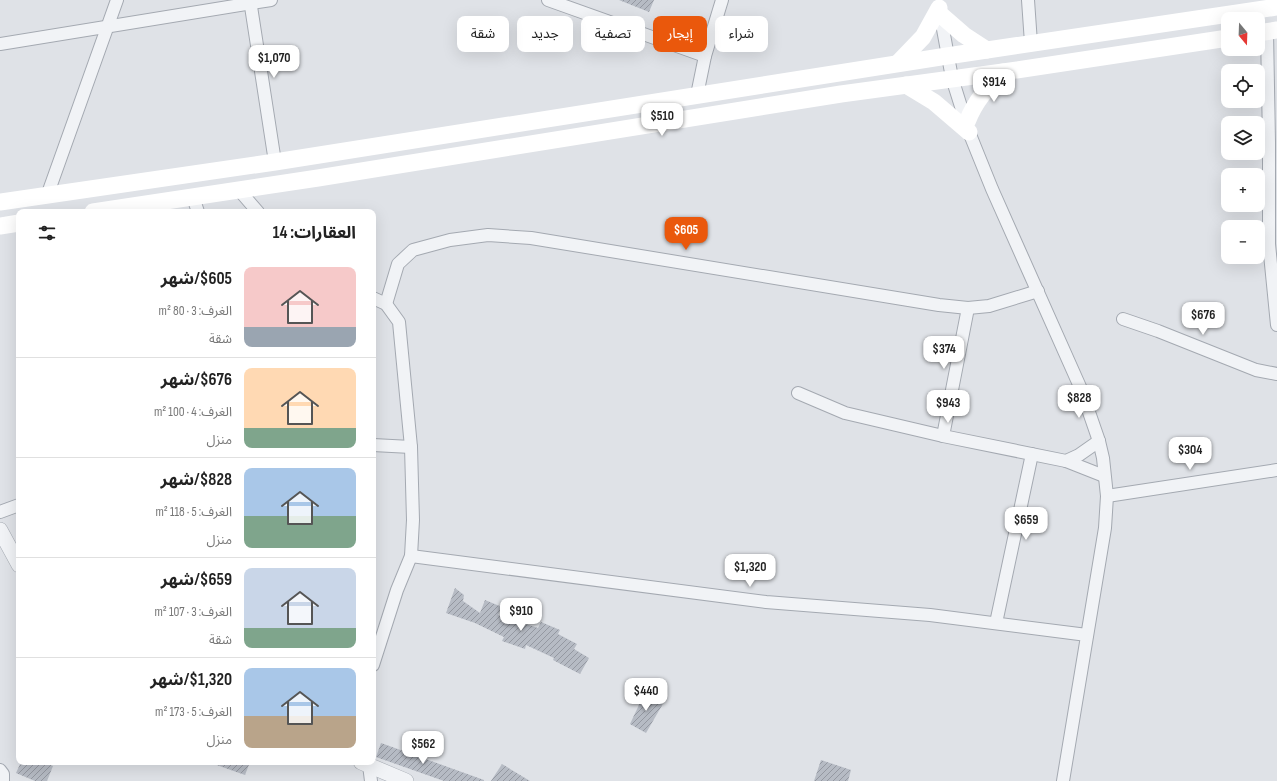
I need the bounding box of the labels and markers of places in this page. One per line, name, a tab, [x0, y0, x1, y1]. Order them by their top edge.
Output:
pin: $1,070	[241, 45, 307, 79]
pin: $914	[970, 69, 1018, 103]
pin: $510	[638, 103, 686, 137]
pin: $605	[662, 217, 710, 251]
pin: $676	[1179, 302, 1227, 336]
pin: $374	[920, 336, 968, 370]
pin: $828	[1055, 385, 1103, 419]
pin: $943	[924, 390, 972, 424]
pin: $304	[1166, 437, 1214, 471]
pin: $659	[1002, 507, 1050, 541]
pin: $1,320	[717, 554, 783, 588]
pin: $910	[497, 598, 545, 632]
pin: $440	[622, 678, 670, 712]
pin: $562	[399, 731, 447, 765]

